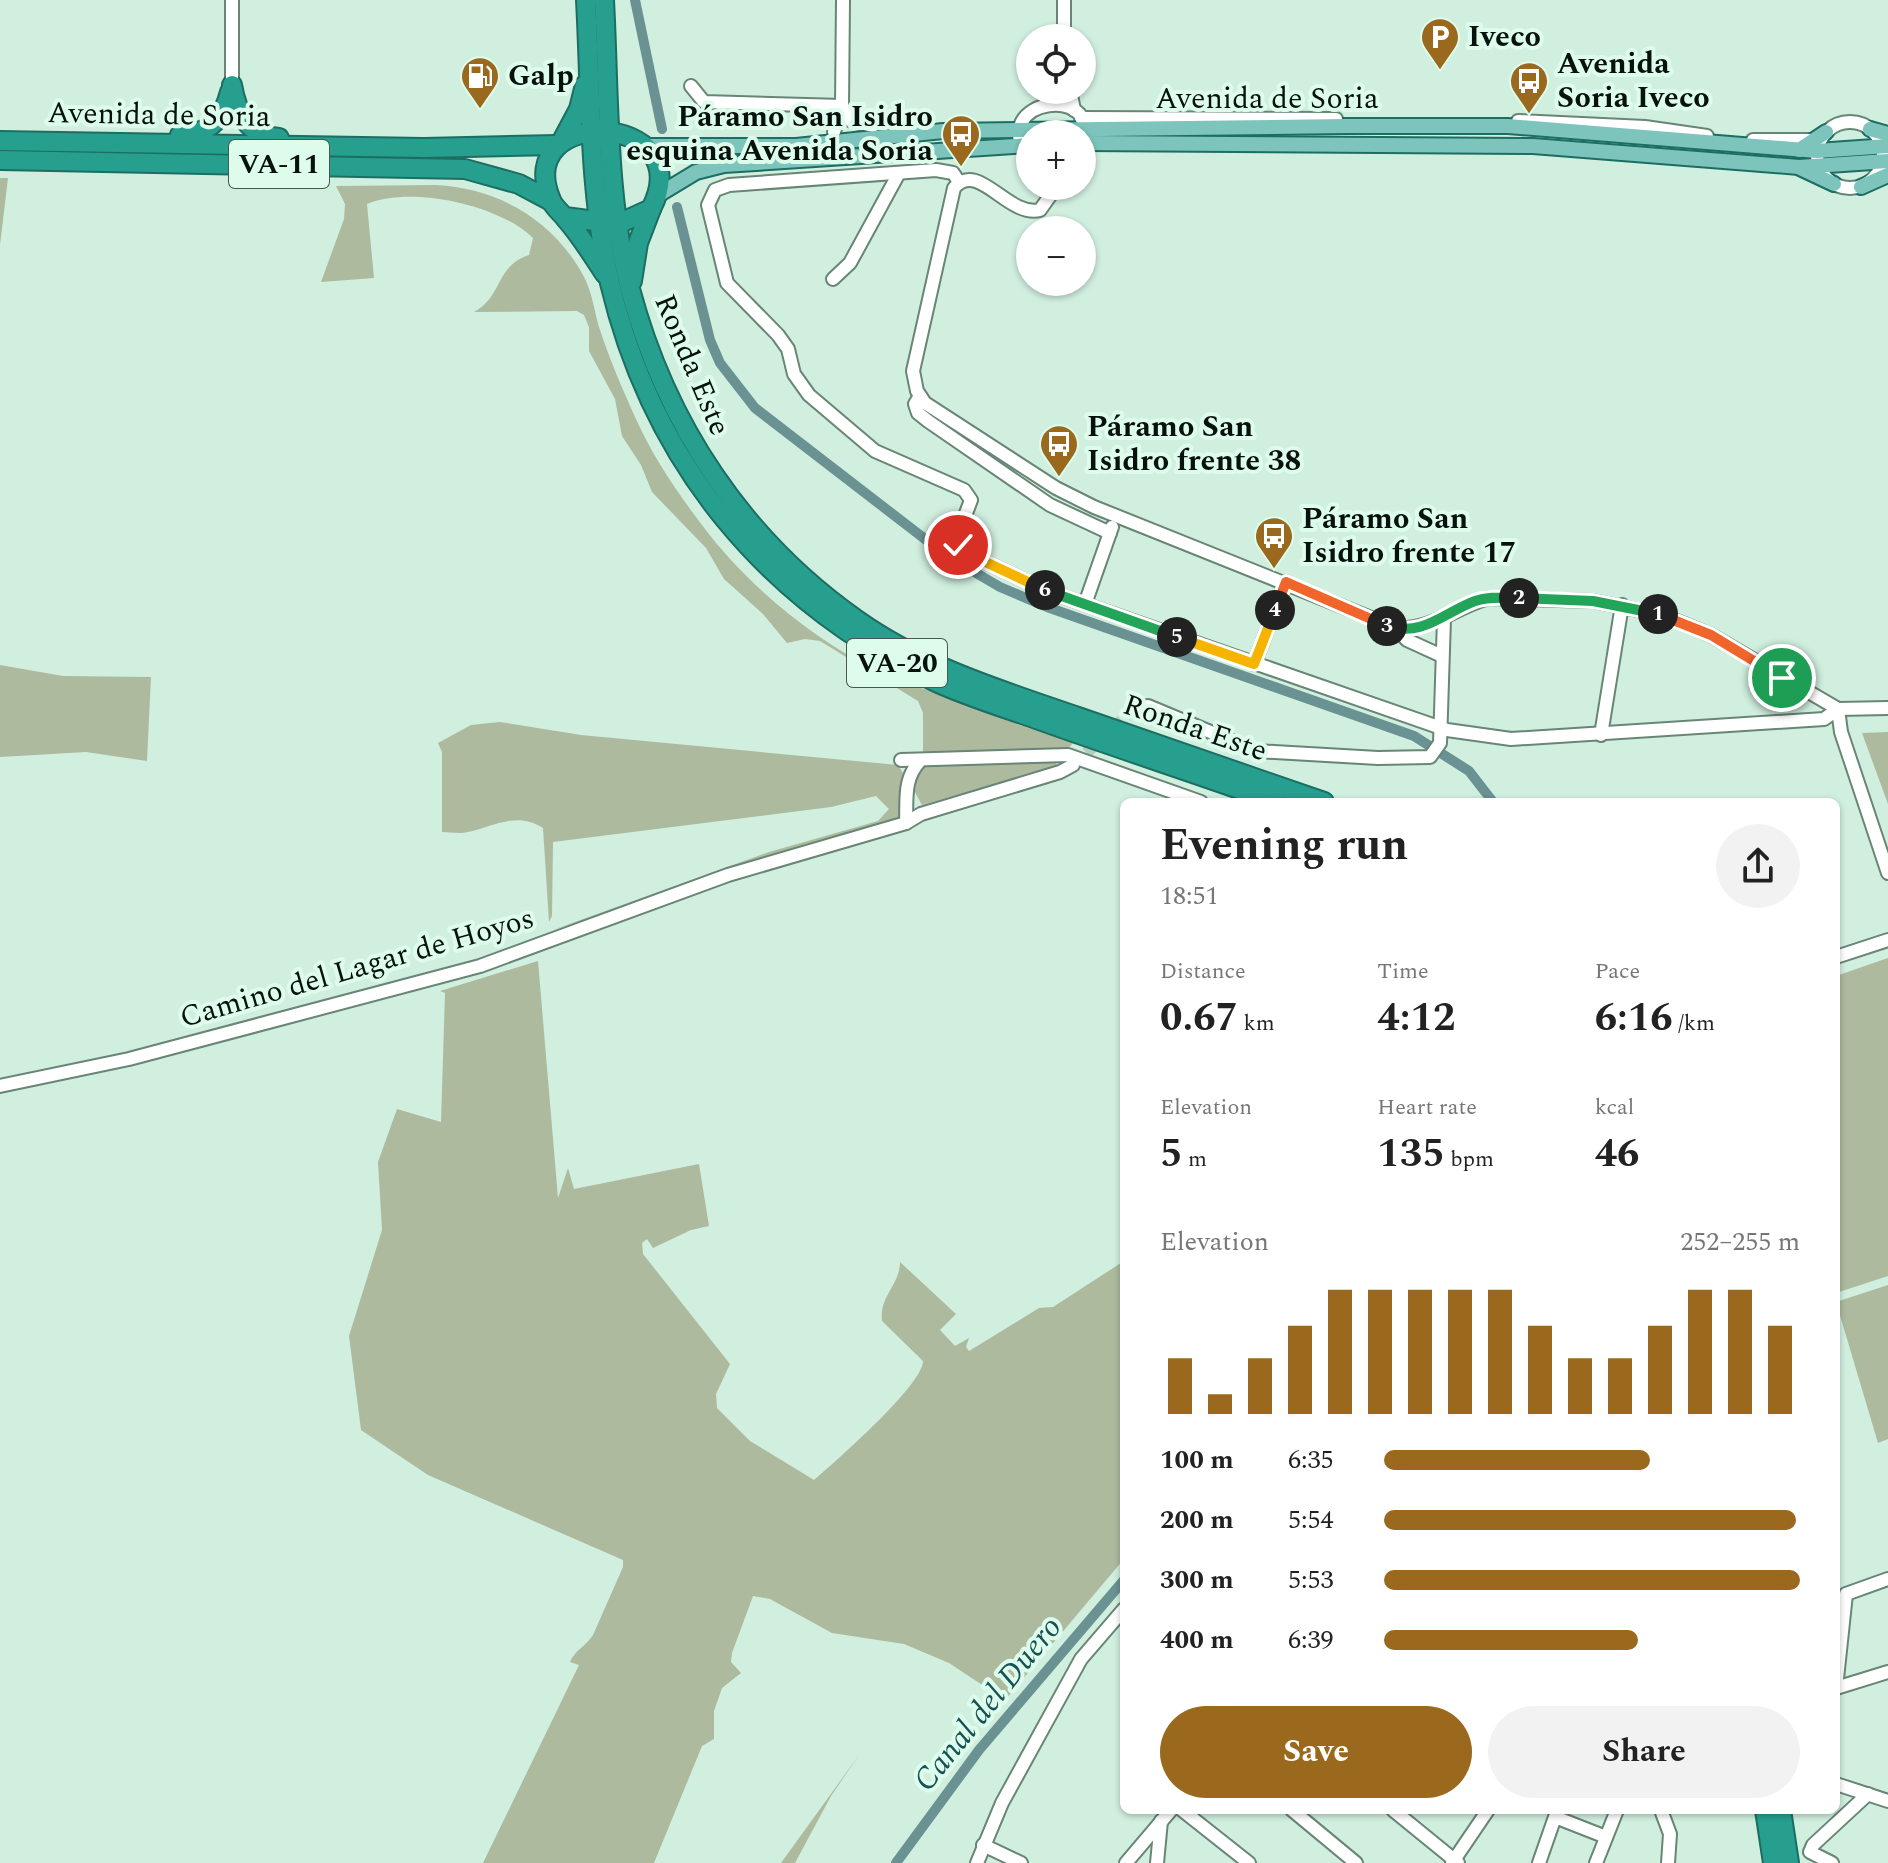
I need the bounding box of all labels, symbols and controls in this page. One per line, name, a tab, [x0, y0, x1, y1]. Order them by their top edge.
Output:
place label: Iveco	[1468, 14, 1541, 60]
parking icon: Iveco	[1419, 16, 1461, 71]
map controls	[1016, 24, 1096, 296]
button: locate	[1016, 24, 1096, 104]
place label: Avenida Soria Iveco	[1557, 41, 1710, 121]
place label: Galp	[508, 53, 574, 99]
fuel station icon: Galp	[459, 55, 501, 110]
bus stop icon: Avenida Soria Iveco	[1508, 60, 1550, 115]
street label: Avenida de Soria	[1155, 76, 1379, 122]
street label: Avenida de Soria	[47, 90, 271, 140]
place label: Páramo San Isidro esquina Avenida Soria	[626, 94, 934, 174]
bus stop icon: Páramo San Isidro esquina Avenida Soria	[940, 113, 982, 168]
button: +	[1016, 120, 1096, 200]
road number: VA-11	[229, 140, 329, 188]
button: −	[1016, 216, 1096, 296]
street label: Ronda Este	[642, 287, 742, 443]
place label: Páramo San Isidro frente 38	[1087, 404, 1301, 484]
bus stop icon: Páramo San Isidro frente 38	[1038, 423, 1080, 478]
place label: Páramo San Isidro frente 17	[1302, 496, 1516, 576]
pin	[924, 511, 992, 579]
bus stop icon: Páramo San Isidro frente 17	[1253, 515, 1295, 570]
icon: check	[936, 523, 980, 567]
pin: 6	[1025, 570, 1065, 610]
text: 6	[1039, 573, 1051, 606]
pin: 2	[1499, 578, 1539, 618]
text: 2	[1513, 581, 1525, 614]
pin: 4	[1255, 590, 1295, 630]
text: 4	[1269, 593, 1281, 626]
pin: 1	[1638, 594, 1678, 634]
text: 1	[1652, 597, 1664, 630]
pin: 3	[1367, 606, 1407, 646]
text: 3	[1381, 609, 1393, 642]
pin: 5	[1157, 617, 1197, 657]
text: 5	[1171, 620, 1183, 653]
road number: VA-20	[847, 639, 947, 687]
pin	[1748, 644, 1816, 712]
icon: arrive	[1760, 656, 1804, 700]
street label: Ronda Este	[1117, 682, 1273, 774]
text: Evening run	[1160, 812, 1408, 879]
button: share	[1716, 824, 1800, 908]
text: 18:51	[1160, 876, 1219, 916]
street label: Camino del Lagar de Hoyos	[174, 895, 540, 1041]
text: Distance	[1160, 955, 1246, 988]
text: Time	[1377, 955, 1429, 988]
text: Pace	[1595, 955, 1640, 988]
text: 0.67	[1160, 988, 1238, 1049]
text: 4:12	[1377, 988, 1455, 1049]
text: 6:16	[1595, 988, 1673, 1049]
text: km	[1238, 1007, 1275, 1040]
text: /km	[1673, 1007, 1715, 1040]
text: Elevation	[1160, 1091, 1252, 1124]
text: Heart rate	[1377, 1091, 1477, 1124]
text: kcal	[1595, 1091, 1634, 1124]
text: 5	[1160, 1124, 1182, 1185]
text: 135	[1377, 1124, 1445, 1185]
text: 46	[1595, 1124, 1640, 1185]
text: m	[1182, 1143, 1207, 1176]
text: bpm	[1445, 1143, 1494, 1176]
text: Elevation	[1160, 1222, 1269, 1262]
text: 252–255 m	[1680, 1222, 1800, 1262]
text: 100 m	[1160, 1440, 1234, 1480]
text: 6:35	[1288, 1440, 1334, 1480]
text: 200 m	[1160, 1500, 1234, 1540]
text: 5:54	[1288, 1500, 1334, 1540]
text: 300 m	[1160, 1560, 1234, 1600]
text: 5:53	[1288, 1560, 1334, 1600]
water label: Canal del Duero	[902, 1605, 1074, 1803]
text: 400 m	[1160, 1620, 1234, 1660]
text: 6:39	[1288, 1620, 1334, 1660]
button: Save	[1160, 1706, 1472, 1798]
button: Share	[1488, 1706, 1800, 1798]

